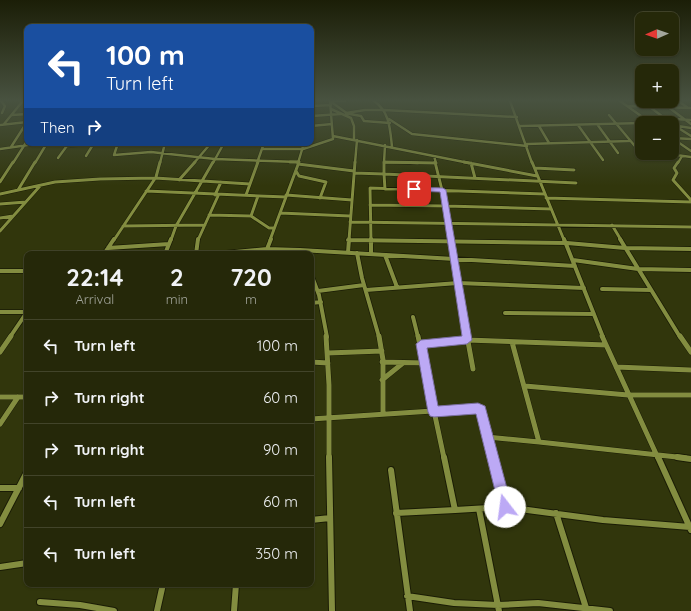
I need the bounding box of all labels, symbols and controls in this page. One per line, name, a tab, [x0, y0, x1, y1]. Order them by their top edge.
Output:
north arrow	[635, 12, 679, 56]
map controls	[635, 12, 679, 160]
text: 100 m	[106, 37, 185, 72]
icon: left	[40, 40, 92, 92]
button: +	[635, 64, 679, 108]
text: Turn left	[106, 72, 174, 95]
icon: right	[83, 116, 105, 138]
button: −	[635, 116, 679, 160]
text: Then	[40, 118, 75, 137]
pin	[397, 172, 431, 206]
icon: arrive	[403, 178, 425, 200]
text: 22:14	[66, 262, 124, 292]
text: 2	[170, 262, 184, 292]
text: 720	[230, 262, 272, 292]
text: Arrival	[75, 291, 114, 307]
text: min	[166, 291, 188, 307]
text: m	[245, 291, 257, 307]
icon: left	[40, 335, 62, 357]
text: Turn left	[74, 336, 136, 355]
text: 100 m	[257, 336, 298, 355]
icon: right	[40, 387, 62, 409]
text: Turn right	[74, 388, 145, 407]
text: 60 m	[263, 388, 298, 407]
icon: right	[40, 439, 62, 461]
text: Turn right	[74, 440, 145, 459]
text: 90 m	[263, 440, 298, 459]
position arrow	[484, 486, 526, 528]
icon: left	[40, 491, 62, 513]
text: Turn left	[74, 492, 136, 511]
text: 60 m	[263, 492, 298, 511]
icon: left	[40, 543, 62, 565]
text: Turn left	[74, 544, 136, 563]
text: 350 m	[255, 544, 298, 563]

